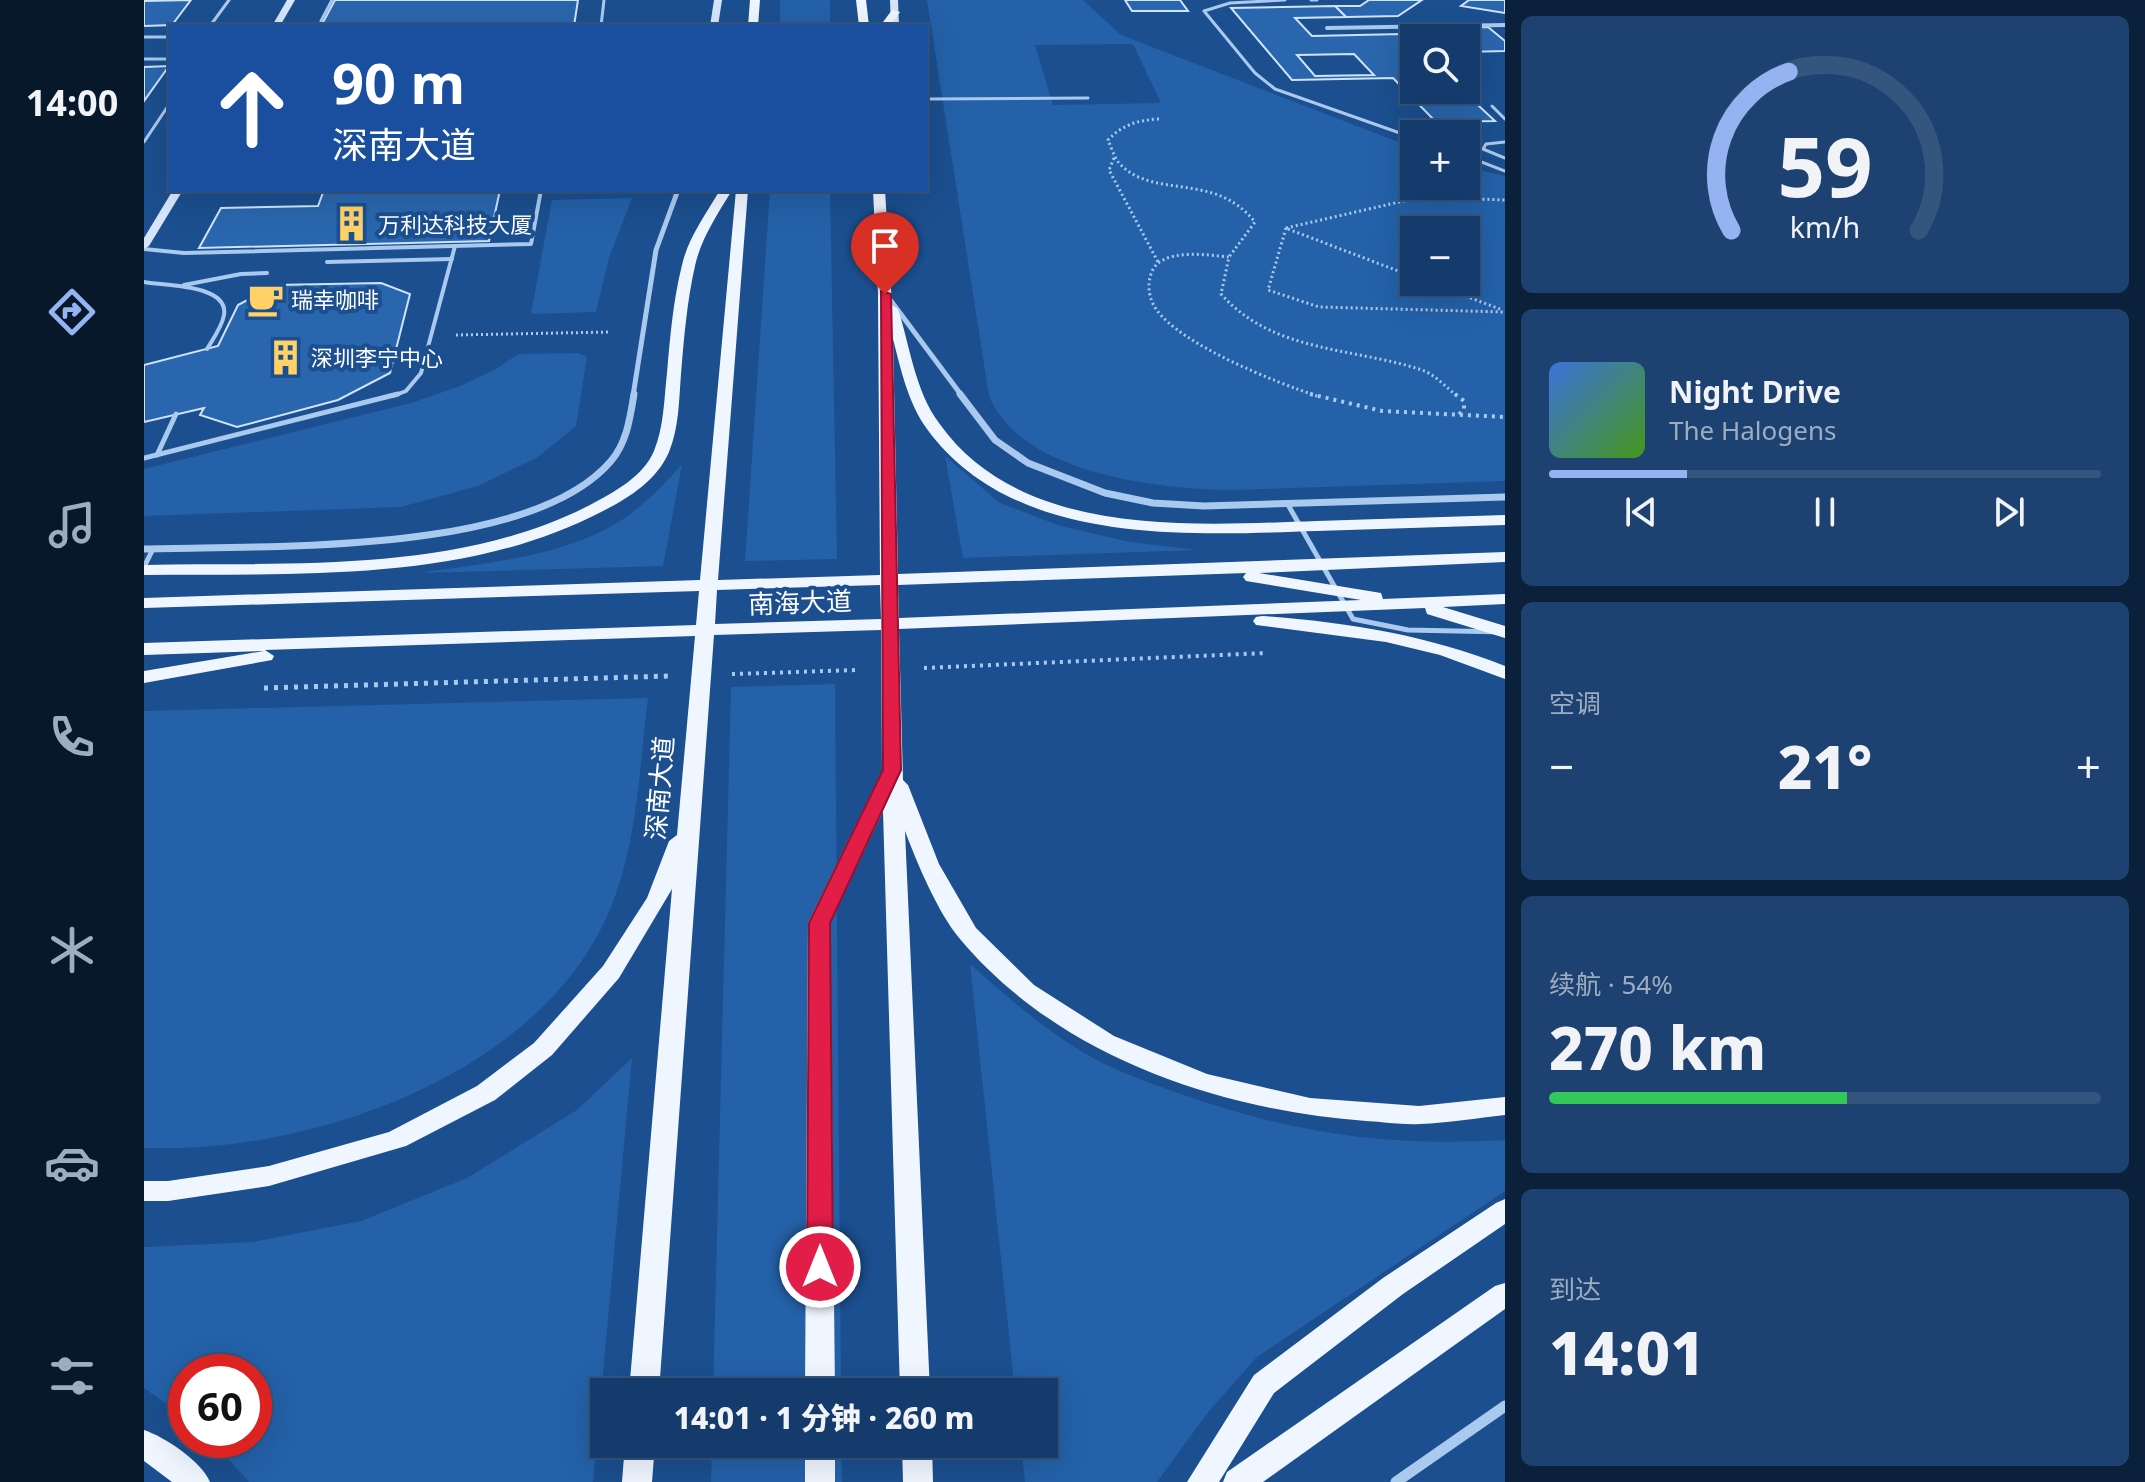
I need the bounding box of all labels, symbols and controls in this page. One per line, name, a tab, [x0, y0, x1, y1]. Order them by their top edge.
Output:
map controls	[1400, 24, 1480, 296]
button: search	[1400, 24, 1480, 104]
text: 90 m	[332, 44, 465, 120]
icon: ahead	[200, 56, 304, 160]
text: 14:00	[26, 78, 118, 127]
text: 59	[1777, 107, 1873, 220]
text: 深南大道	[332, 120, 476, 169]
button: +	[1400, 120, 1480, 200]
building icon: 万利达科技大厦	[333, 205, 371, 243]
text: km/h	[1790, 207, 1860, 246]
place label: 万利达科技大厦	[378, 209, 532, 239]
pin	[851, 212, 919, 294]
button: −	[1400, 216, 1480, 296]
icon: arrive	[863, 224, 907, 268]
cafe icon: 瑞幸咖啡	[246, 280, 284, 318]
icon: directions	[44, 284, 100, 340]
place label: 瑞幸咖啡	[291, 284, 379, 314]
building icon: 深圳李宁中心	[266, 338, 304, 376]
place label: 深圳李宁中心	[311, 342, 443, 372]
text: Night Drive	[1669, 371, 1841, 412]
text: The Halogens	[1669, 412, 1836, 448]
icon: previous	[1619, 490, 1663, 534]
icon: pause	[1803, 490, 1847, 534]
icon: next	[1987, 490, 2031, 534]
icon: music	[44, 497, 100, 553]
street label: 南海大道	[747, 582, 853, 622]
text: 空调	[1549, 685, 1601, 721]
icon: phone	[44, 709, 100, 765]
text: 21°	[1778, 725, 1872, 807]
street label: 深南大道	[637, 735, 681, 841]
text: −	[1549, 736, 1574, 796]
text: +	[2076, 736, 2101, 796]
icon: climate	[44, 922, 100, 978]
text: 续航 · 54%	[1549, 966, 1673, 1002]
text: 270 km	[1549, 1006, 1766, 1088]
icon: car	[44, 1135, 100, 1191]
position arrow	[778, 1225, 862, 1309]
text: 到达	[1549, 1271, 1601, 1307]
text: 14:01	[1549, 1311, 1705, 1393]
icon: filters	[44, 1348, 100, 1404]
speed limit sign: 60	[168, 1354, 272, 1458]
text: 14:01 · 1 分钟 · 260 m	[674, 1397, 974, 1438]

